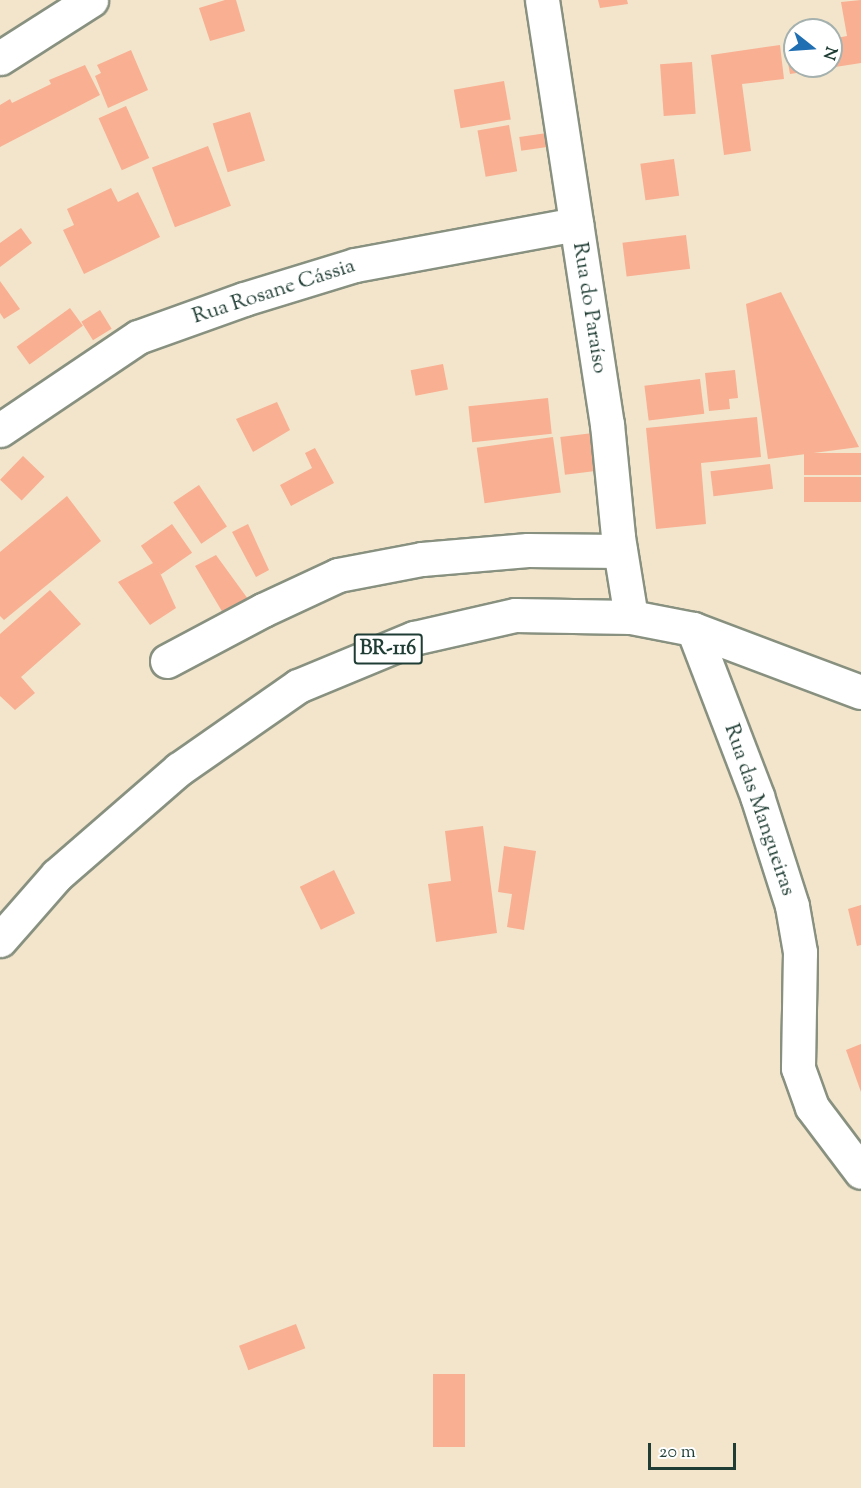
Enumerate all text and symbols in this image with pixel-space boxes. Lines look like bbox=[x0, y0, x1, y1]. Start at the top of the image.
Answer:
north arrow bbox=[783, 18, 843, 78]
text: N bbox=[816, 43, 842, 62]
street label: Rua do Paraíso bbox=[566, 241, 612, 375]
street label: Rua Rosane Cássia bbox=[189, 254, 359, 330]
road number: BR-116 bbox=[354, 632, 422, 666]
street label: Rua das Mangueiras bbox=[718, 721, 800, 899]
scale bar bbox=[651, 1431, 740, 1469]
text: 20 m bbox=[659, 1440, 696, 1466]

